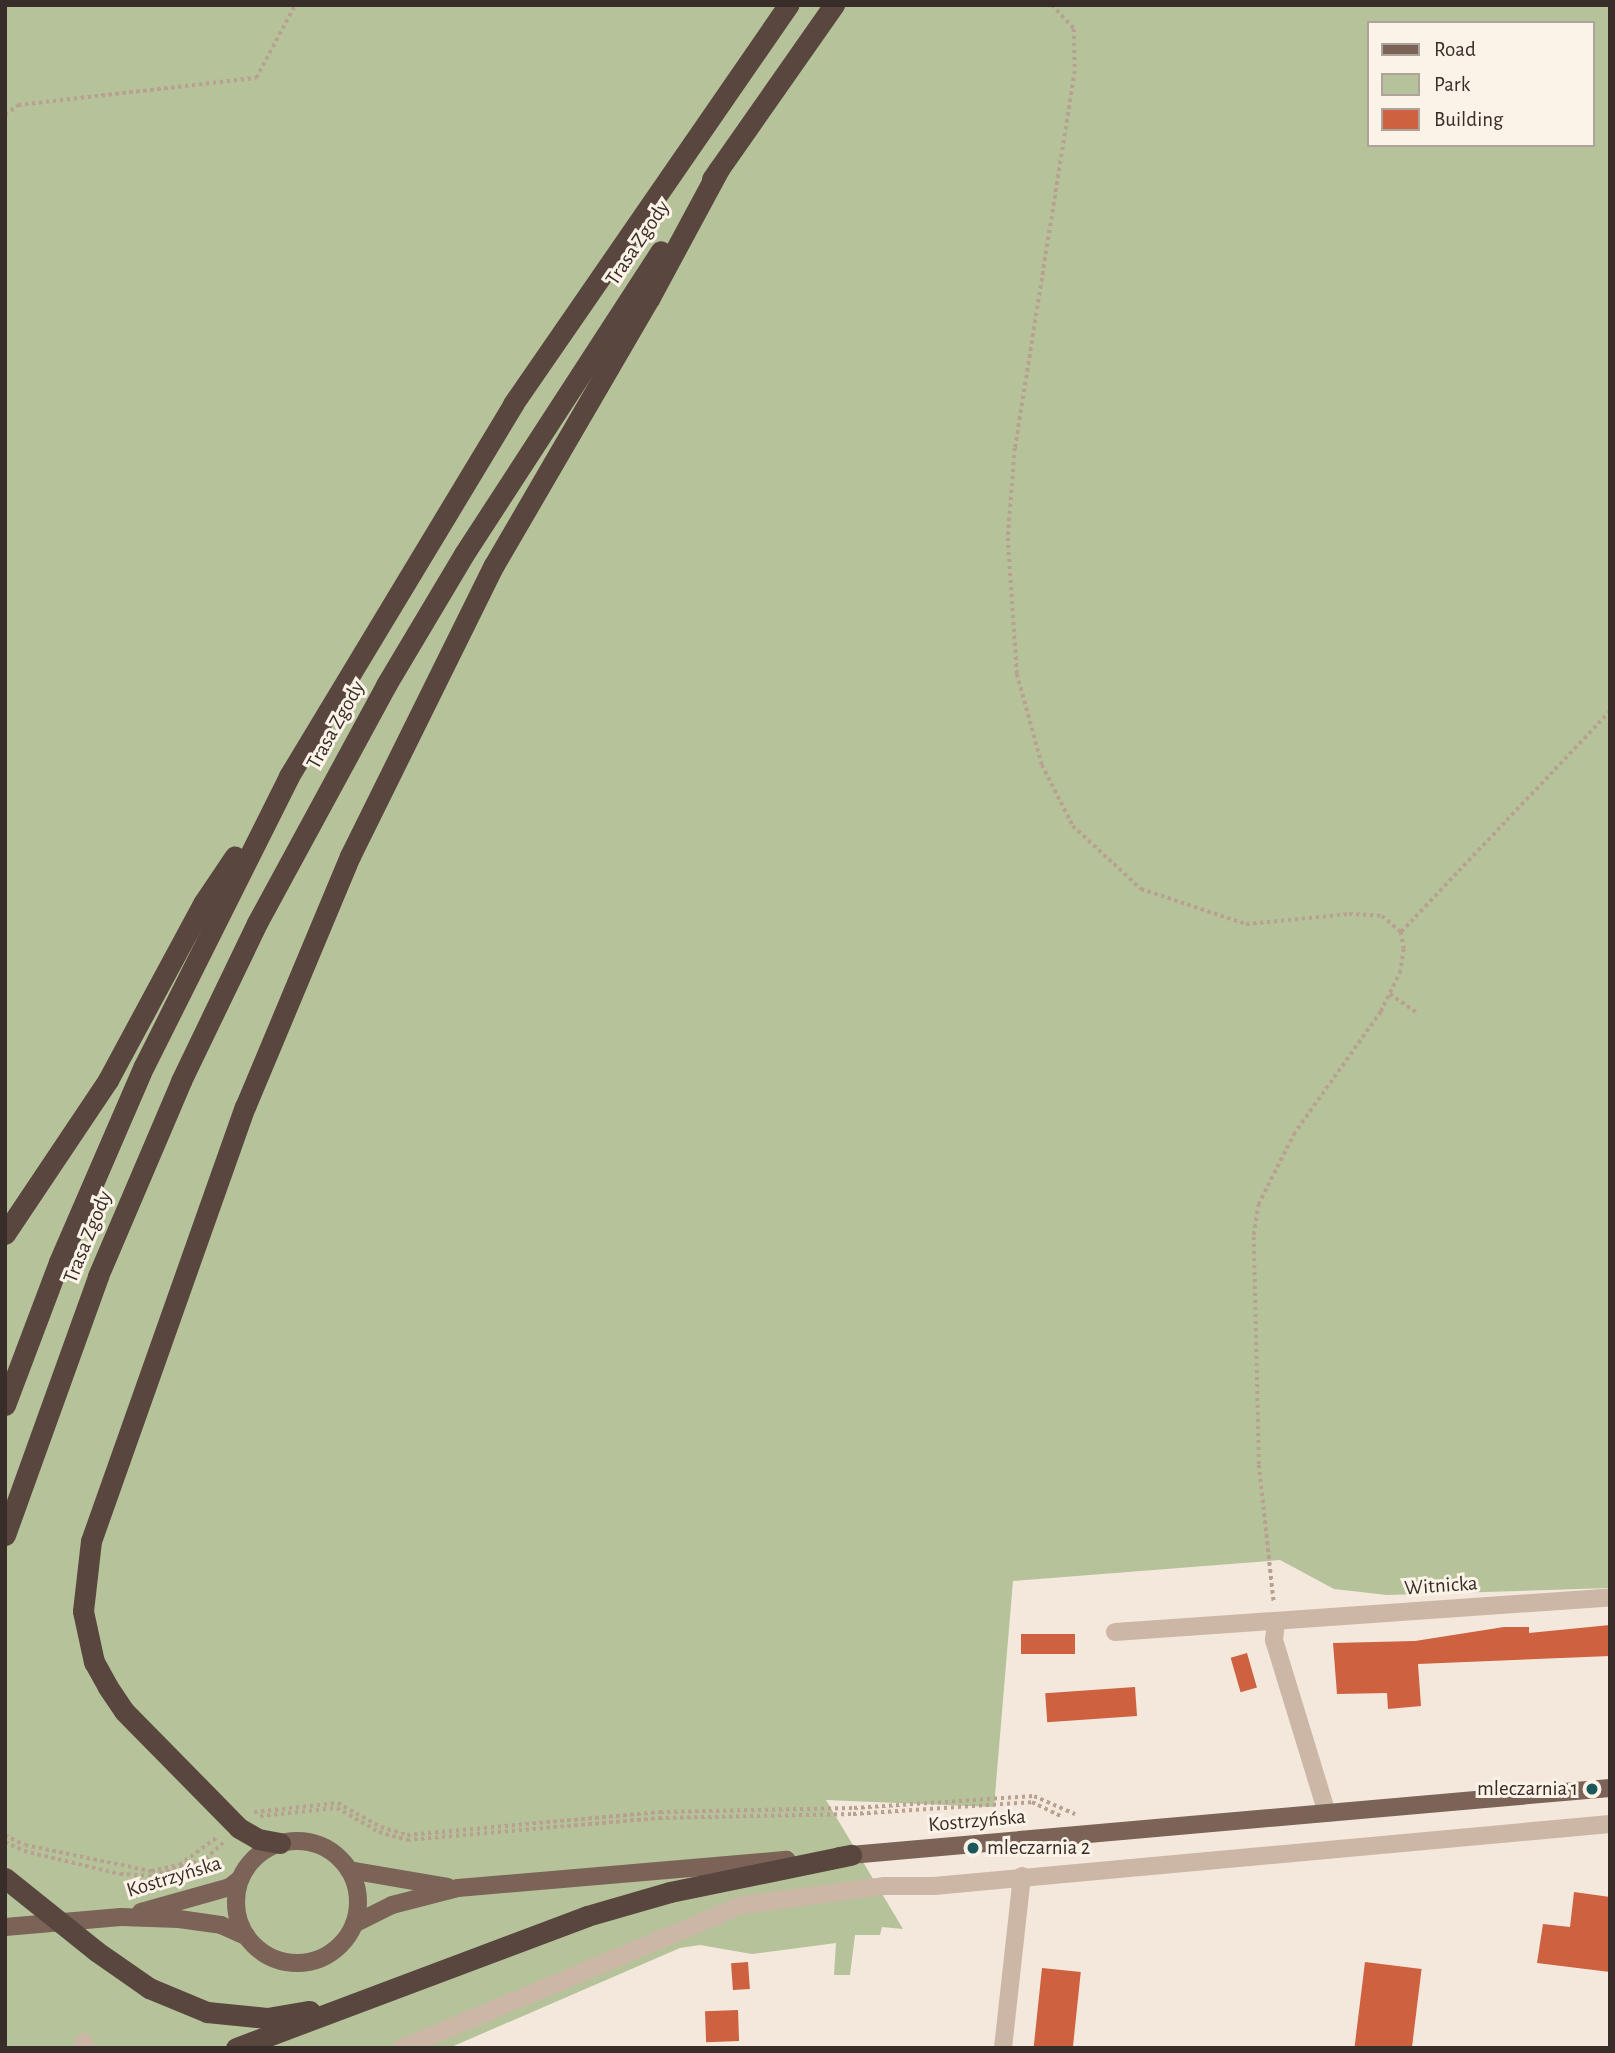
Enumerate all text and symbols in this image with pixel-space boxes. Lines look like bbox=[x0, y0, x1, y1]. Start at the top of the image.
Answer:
legend bbox=[1366, 21, 1594, 147]
text: Road bbox=[1434, 39, 1476, 60]
text: Park bbox=[1434, 74, 1470, 95]
text: Building bbox=[1434, 109, 1503, 130]
street label: Trasa Zgody bbox=[600, 196, 676, 290]
street label: Trasa Zgody bbox=[301, 676, 371, 774]
street label: Trasa Zgody bbox=[58, 1187, 118, 1287]
street label: Witnicka bbox=[1404, 1571, 1478, 1601]
place label: mleczarnia 1 bbox=[1477, 1776, 1578, 1802]
marker: mleczarnia 1 bbox=[1584, 1781, 1600, 1797]
street label: Kostrzyńska bbox=[927, 1804, 1027, 1838]
place label: mleczarnia 2 bbox=[987, 1835, 1090, 1861]
marker: mleczarnia 2 bbox=[965, 1840, 981, 1856]
street label: Kostrzyńska bbox=[124, 1851, 224, 1903]

